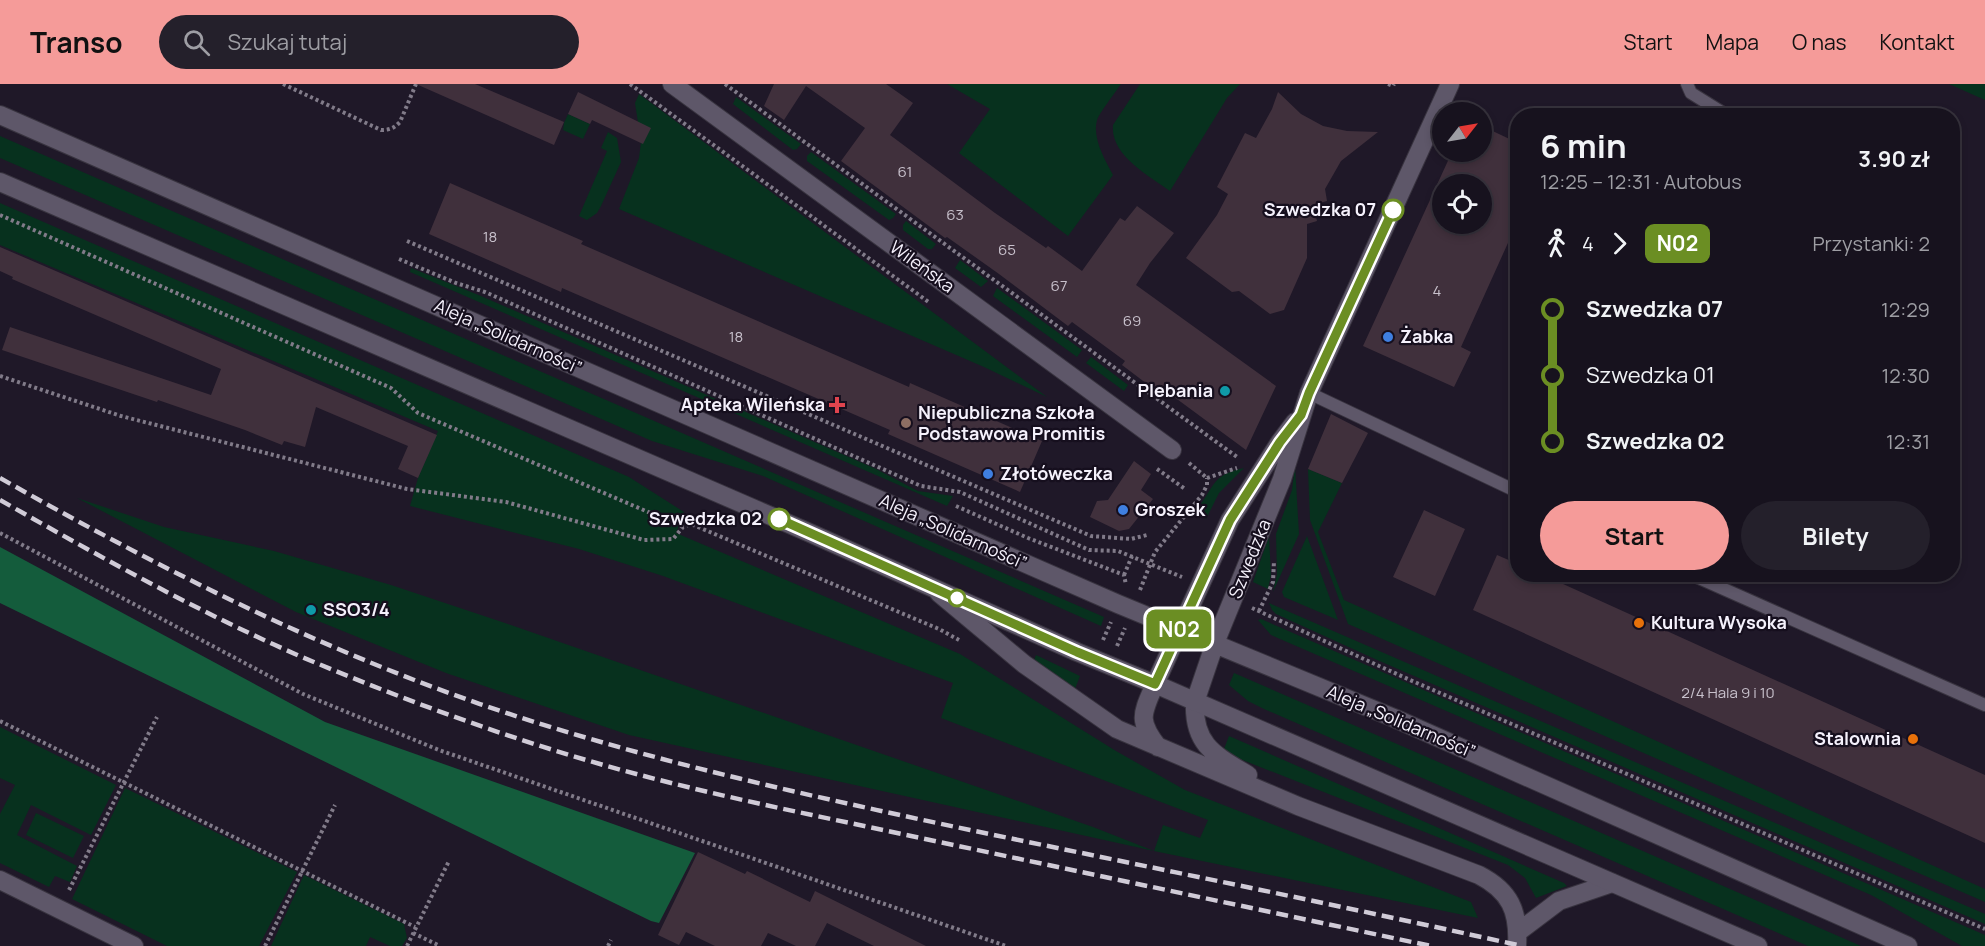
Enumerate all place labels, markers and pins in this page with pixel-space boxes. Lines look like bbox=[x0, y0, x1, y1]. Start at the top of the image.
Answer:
place label: Szwedzka 07 bbox=[1264, 197, 1376, 221]
marker: Szwedzka 07 bbox=[1382, 199, 1404, 221]
place label: Żabka bbox=[1400, 324, 1453, 348]
marker: Żabka bbox=[1381, 330, 1395, 344]
place label: Plebania bbox=[1137, 378, 1213, 402]
marker: Plebania bbox=[1218, 384, 1232, 398]
place label: Apteka Wileńska bbox=[681, 392, 825, 416]
marker: Apteka Wileńska bbox=[830, 398, 844, 412]
place label: Niepubliczna Szkoła Podstawowa Promitis bbox=[918, 400, 1106, 445]
marker: Niepubliczna Szkoła Podstawowa Promitis bbox=[899, 416, 913, 430]
place label: Złotóweczka bbox=[1000, 461, 1113, 485]
marker: Złotóweczka bbox=[981, 467, 995, 481]
place label: Groszek bbox=[1135, 497, 1207, 521]
marker: Groszek bbox=[1116, 503, 1130, 517]
place label: Szwedzka 02 bbox=[649, 506, 762, 530]
marker: Szwedzka 02 bbox=[768, 508, 790, 530]
unlabelled marker bbox=[948, 589, 966, 607]
place label: SSO3/4 bbox=[323, 597, 390, 621]
marker: SSO3/4 bbox=[304, 603, 318, 617]
place label: Kultura Wysoka bbox=[1651, 610, 1787, 634]
marker: Kultura Wysoka bbox=[1632, 616, 1646, 630]
place label: Stalownia bbox=[1814, 726, 1901, 750]
marker: Stalownia bbox=[1906, 732, 1920, 746]

